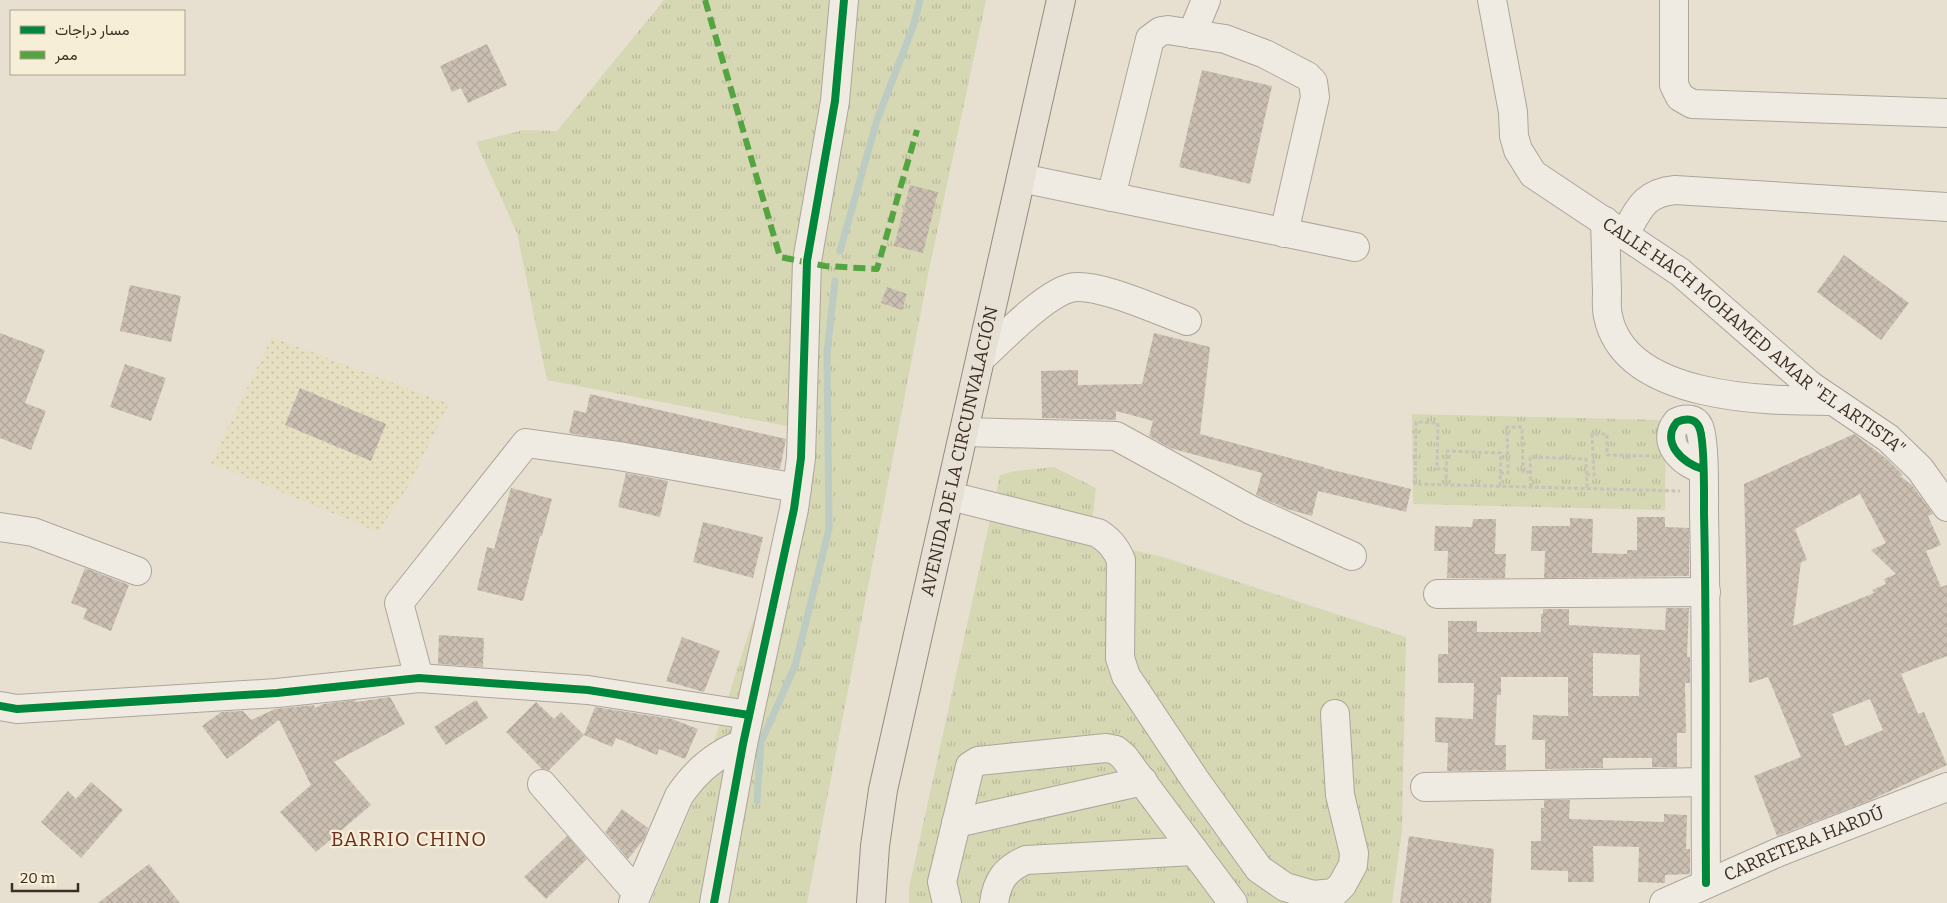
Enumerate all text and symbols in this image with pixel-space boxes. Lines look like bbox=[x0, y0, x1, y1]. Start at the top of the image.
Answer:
legend bbox=[10, 10, 185, 75]
text: مسار دراجات bbox=[55, 21, 130, 39]
text: ممر bbox=[54, 46, 77, 64]
street label: CALLE HACH MOHAMED AMAR "EL ARTISTA" bbox=[1598, 212, 1910, 459]
street label: AVENIDA DE LA CIRCUNVALACIÓN bbox=[916, 304, 1003, 598]
street label: CARRETERA HARDÚ bbox=[1720, 801, 1887, 886]
district label: BARRIO CHINO bbox=[331, 827, 487, 851]
scale bar bbox=[12, 860, 79, 892]
text: 20 m bbox=[20, 869, 56, 887]

